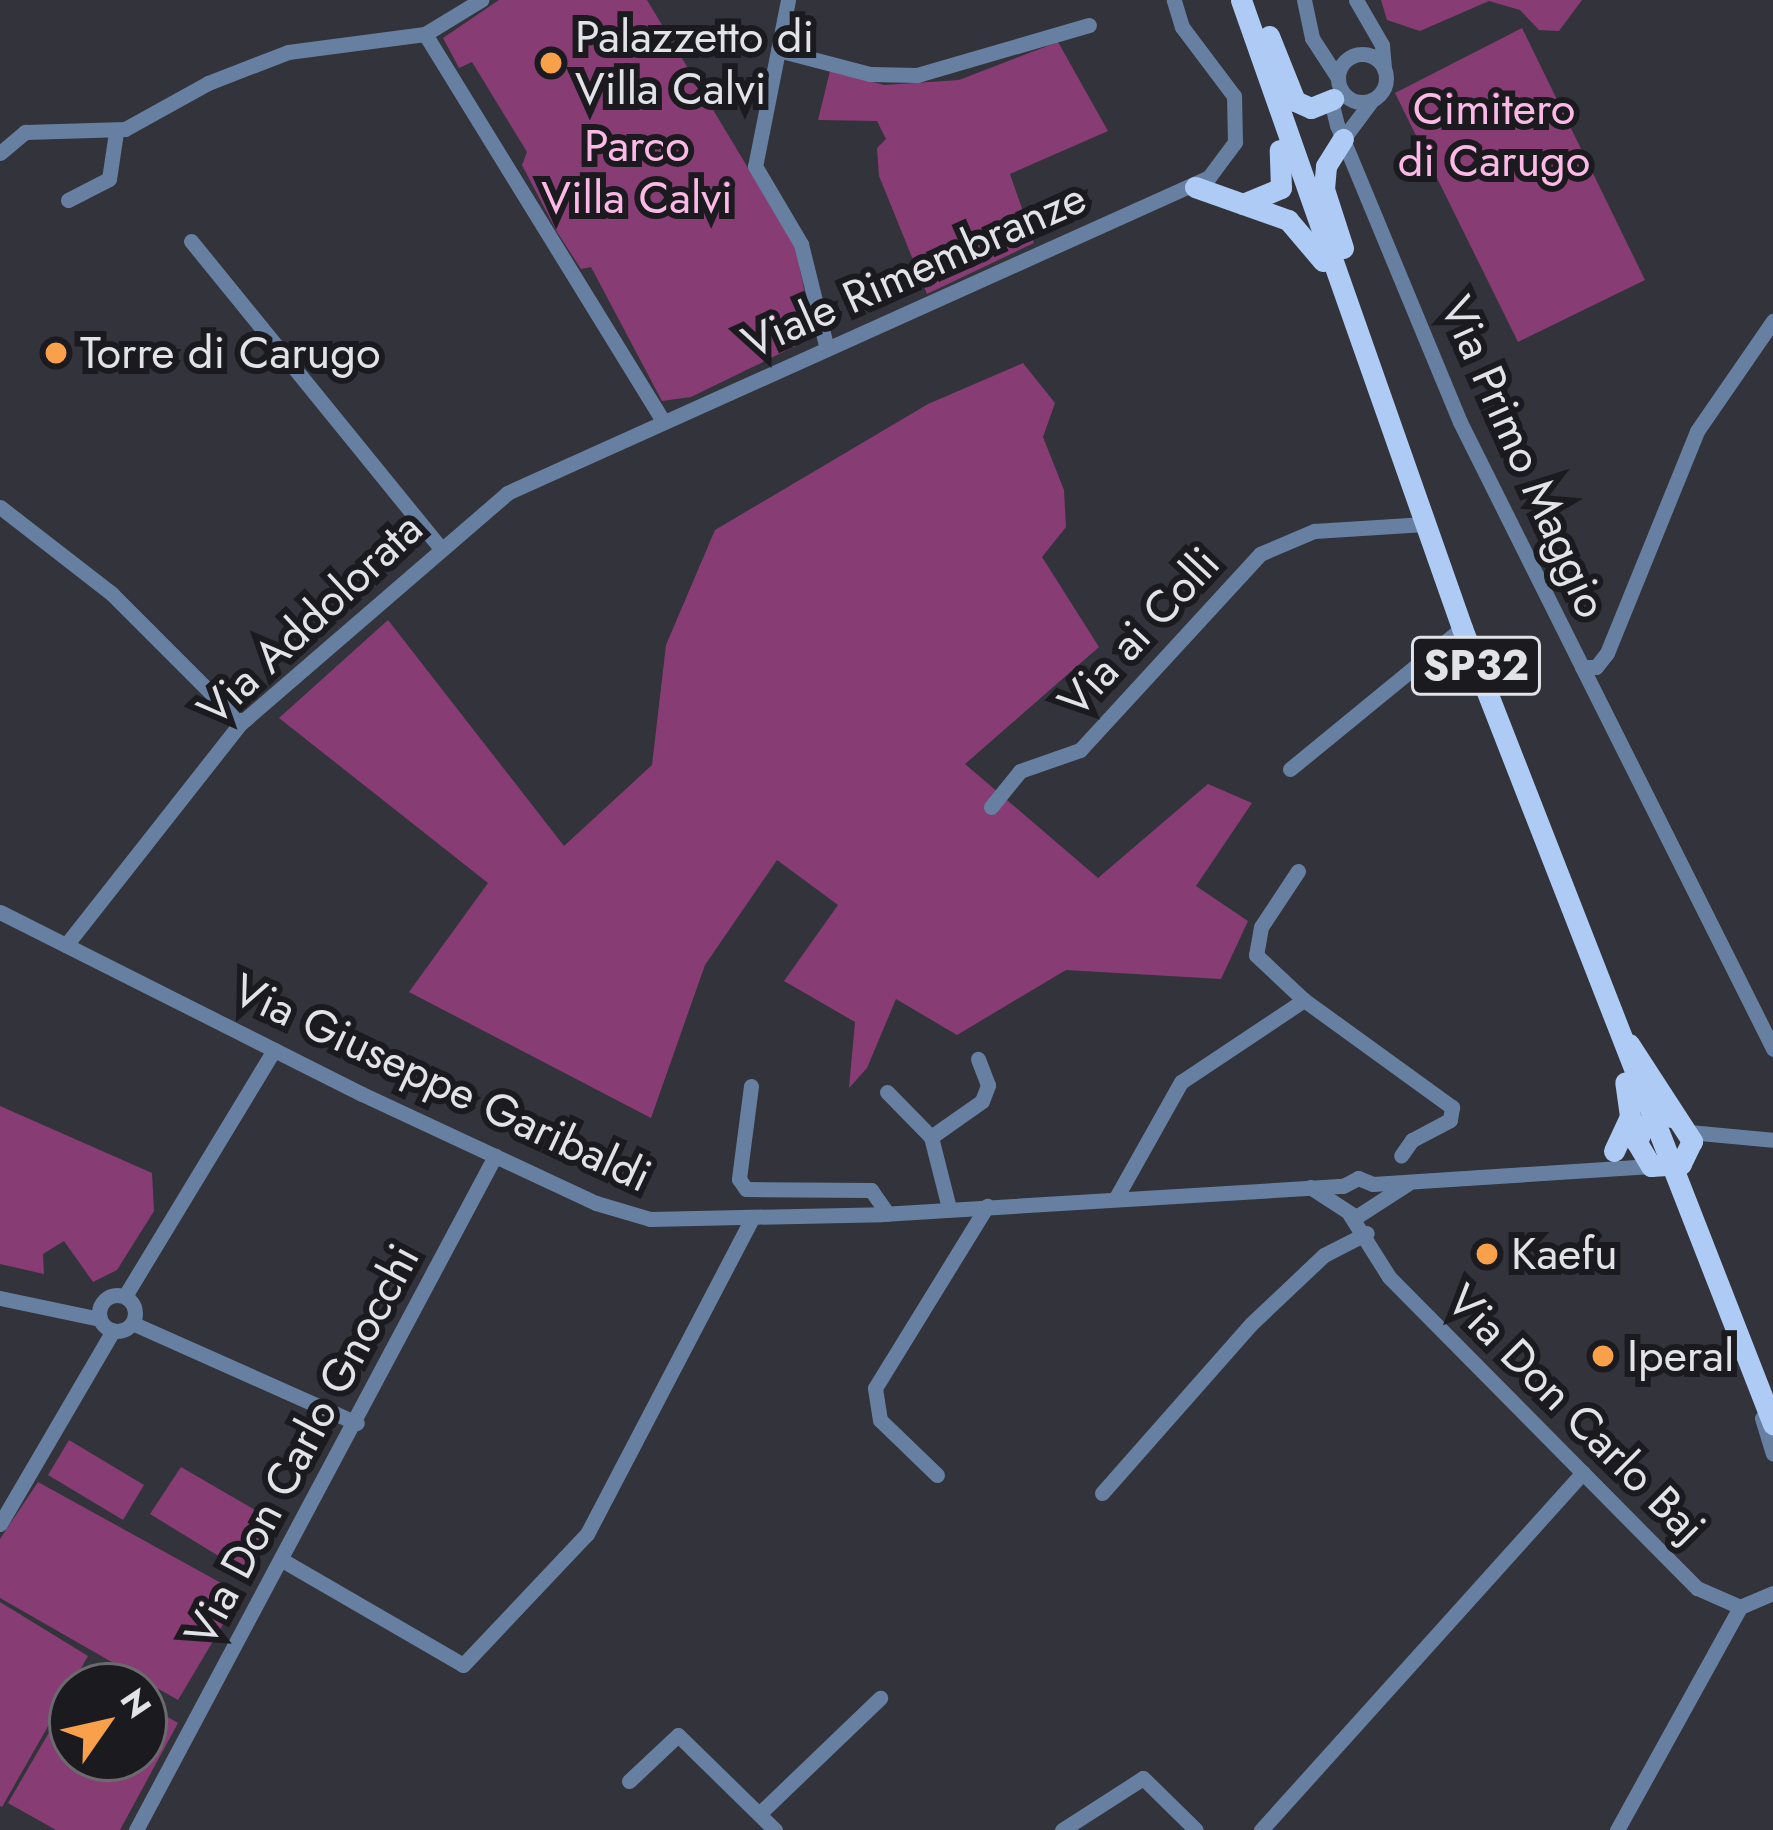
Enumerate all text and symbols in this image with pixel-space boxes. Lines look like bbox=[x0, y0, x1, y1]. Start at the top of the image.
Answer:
place label: Palazzetto di Villa Calvi bbox=[575, 10, 814, 116]
marker: Palazzetto di Villa Calvi bbox=[538, 50, 564, 76]
park label: Cimitero di Carugo bbox=[1398, 82, 1590, 188]
park label: Parco Villa Calvi bbox=[541, 119, 733, 225]
street label: Viale Rimembranze bbox=[734, 170, 1094, 370]
street label: Via Primo Maggio bbox=[1429, 288, 1619, 626]
place label: Torre di Carugo bbox=[80, 326, 380, 380]
marker: Torre di Carugo bbox=[43, 340, 69, 366]
street label: Via Addolorata bbox=[187, 502, 433, 736]
street label: Via ai Colli bbox=[1047, 536, 1231, 728]
road number: SP32 bbox=[1410, 630, 1542, 702]
street label: Via Giuseppe Garibaldi bbox=[225, 962, 659, 1204]
place label: Kaefu bbox=[1511, 1227, 1618, 1281]
street label: Via Don Carlo Gnocchi bbox=[173, 1235, 431, 1655]
marker: Kaefu bbox=[1474, 1241, 1500, 1267]
street label: Via Don Carlo Baj bbox=[1436, 1274, 1716, 1554]
place label: Iperal bbox=[1627, 1329, 1734, 1383]
marker: Iperal bbox=[1590, 1343, 1616, 1369]
north arrow bbox=[48, 1662, 168, 1782]
text: N bbox=[109, 1679, 163, 1727]

